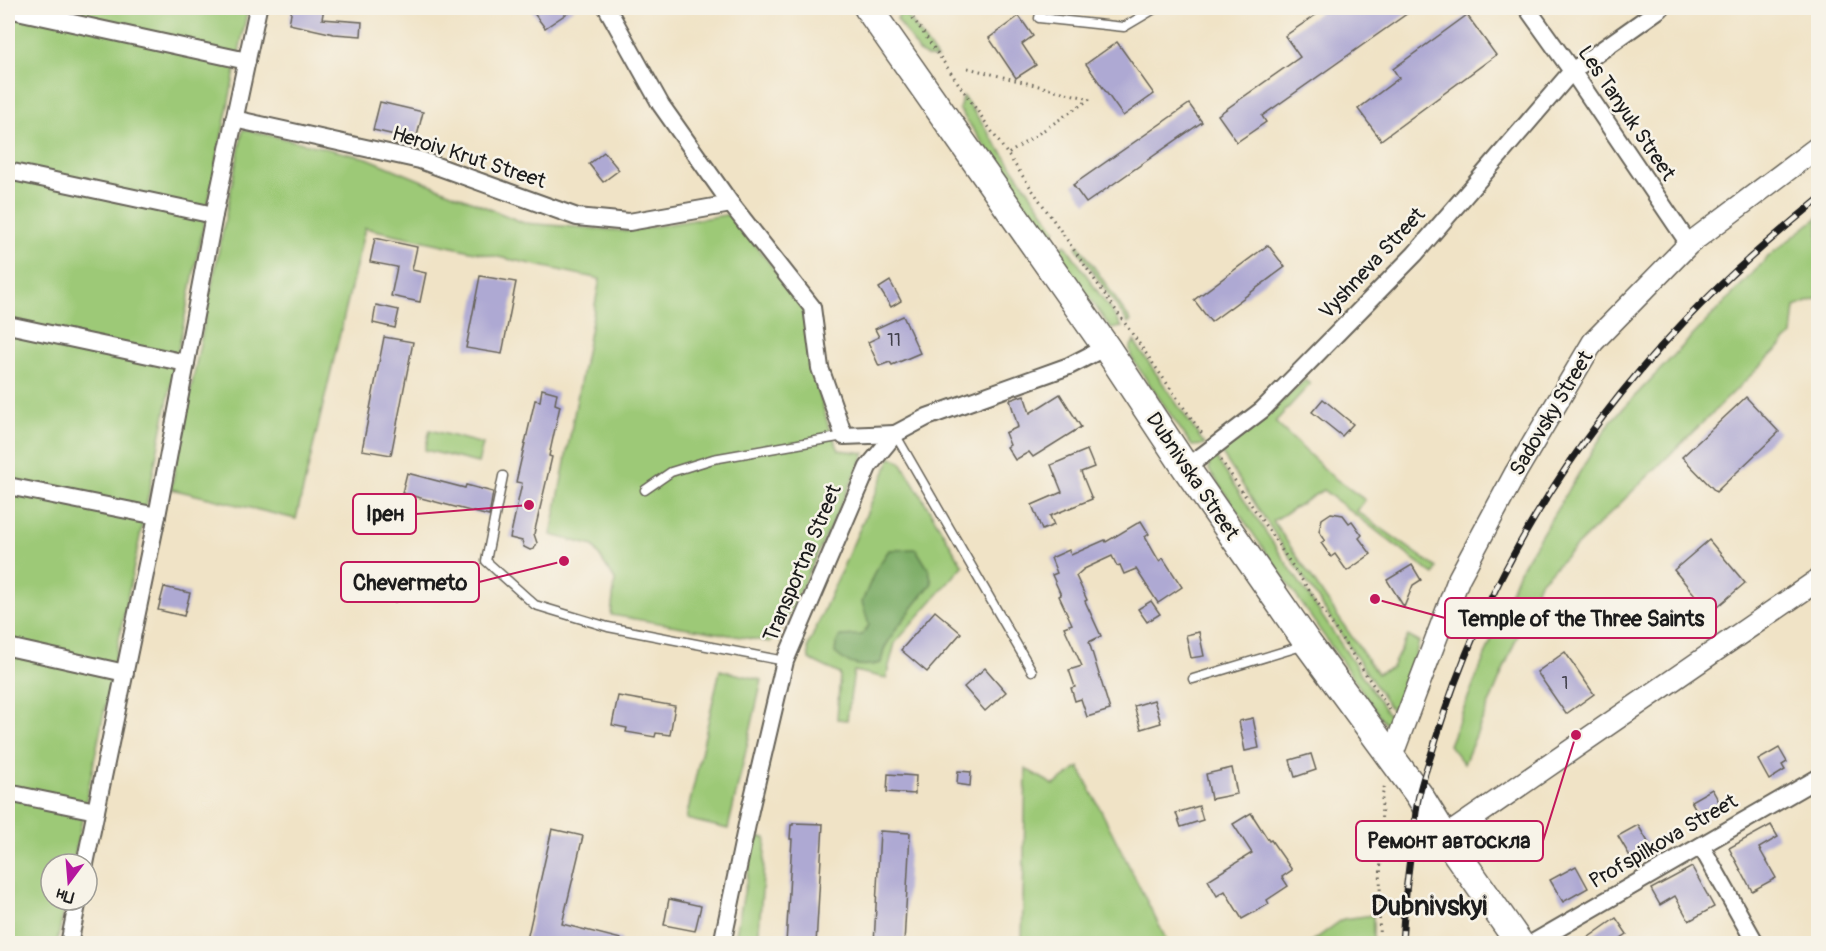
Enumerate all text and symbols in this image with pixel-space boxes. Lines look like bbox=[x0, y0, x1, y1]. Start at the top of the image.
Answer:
street label: Les Tanyuk Street bbox=[1572, 41, 1682, 186]
street label: Heroiv Krut Street bbox=[388, 120, 550, 195]
street label: Vyshneva Street bbox=[1313, 201, 1432, 325]
house number: 11 bbox=[887, 329, 901, 352]
street label: Sadovsky Street bbox=[1503, 345, 1600, 481]
street label: Dubnivska Street bbox=[1140, 407, 1246, 546]
street label: Transportna Street bbox=[757, 480, 848, 646]
callout: Ірен bbox=[353, 494, 416, 534]
text: Ірен bbox=[366, 500, 404, 528]
callout: Chevermeto bbox=[341, 562, 479, 602]
text: Chevermeto bbox=[353, 569, 467, 597]
callout: Temple of the Three Saints bbox=[1445, 598, 1716, 638]
text: Temple of the Three Saints bbox=[1457, 605, 1705, 633]
house number: 1 bbox=[1561, 672, 1569, 695]
street label: Profspilkova Street bbox=[1584, 788, 1743, 895]
callout: Ремонт автоскла bbox=[1356, 821, 1543, 861]
text: Ремонт автоскла bbox=[1367, 827, 1531, 855]
north arrow bbox=[39, 852, 99, 912]
text: Пн bbox=[54, 883, 76, 907]
district label: Dubnivskyi bbox=[1371, 890, 1487, 923]

